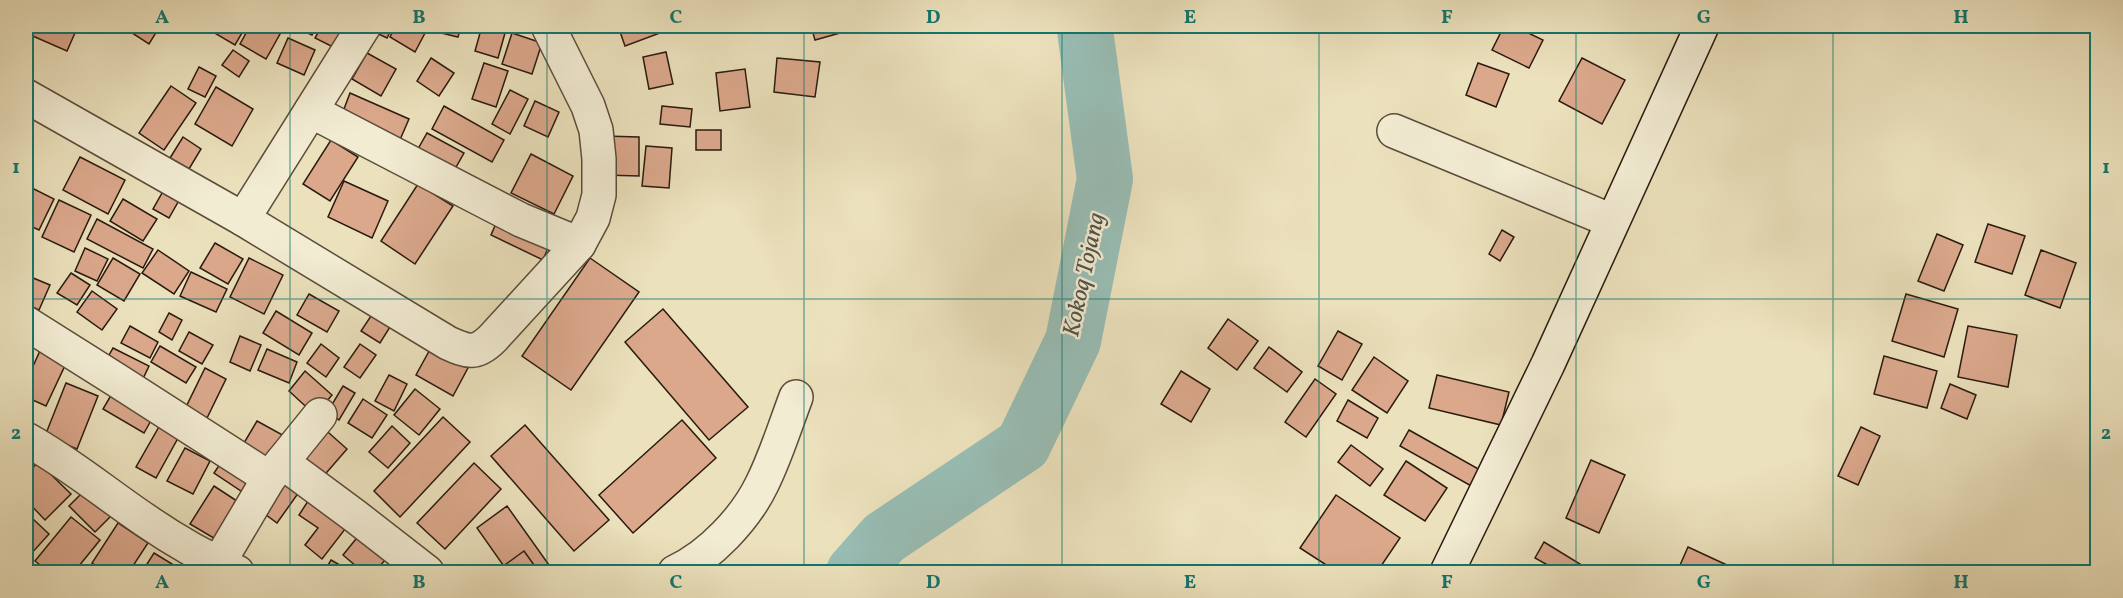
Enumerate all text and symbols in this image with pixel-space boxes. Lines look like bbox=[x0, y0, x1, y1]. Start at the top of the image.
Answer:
text: A bbox=[155, 4, 169, 32]
text: B bbox=[412, 4, 426, 32]
text: C bbox=[670, 4, 683, 32]
text: D bbox=[926, 4, 940, 32]
text: E bbox=[1184, 4, 1196, 32]
text: F bbox=[1441, 4, 1453, 32]
text: G bbox=[1697, 4, 1711, 32]
text: H bbox=[1953, 4, 1969, 32]
text: 1 bbox=[12, 154, 20, 182]
text: 1 bbox=[2102, 154, 2110, 182]
water label: Kokoq Tojang bbox=[1055, 210, 1115, 340]
text: 2 bbox=[11, 420, 21, 448]
text: 2 bbox=[2101, 420, 2111, 448]
text: A bbox=[155, 569, 169, 597]
text: B bbox=[412, 569, 426, 597]
text: C bbox=[670, 569, 683, 597]
text: D bbox=[926, 569, 940, 597]
text: E bbox=[1184, 569, 1196, 597]
text: F bbox=[1441, 569, 1453, 597]
text: G bbox=[1697, 569, 1711, 597]
text: H bbox=[1953, 569, 1969, 597]

